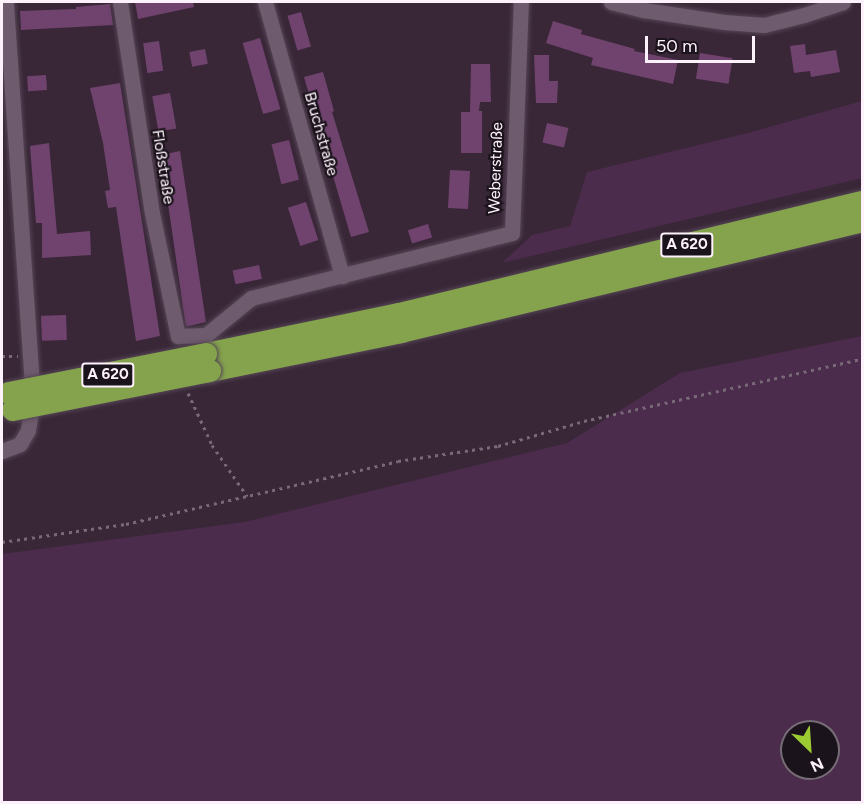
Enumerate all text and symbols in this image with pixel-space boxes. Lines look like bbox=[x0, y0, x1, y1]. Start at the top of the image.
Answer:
scale bar bbox=[648, 24, 758, 62]
text: 50 m bbox=[656, 35, 698, 57]
street label: Bruchstraße bbox=[300, 90, 342, 178]
street label: Weberstraße bbox=[485, 122, 507, 214]
street label: Floßstraße bbox=[148, 128, 178, 206]
road number: A 620 bbox=[660, 233, 714, 257]
road number: A 620 bbox=[81, 363, 135, 387]
north arrow bbox=[780, 720, 840, 780]
text: N bbox=[807, 754, 827, 776]

